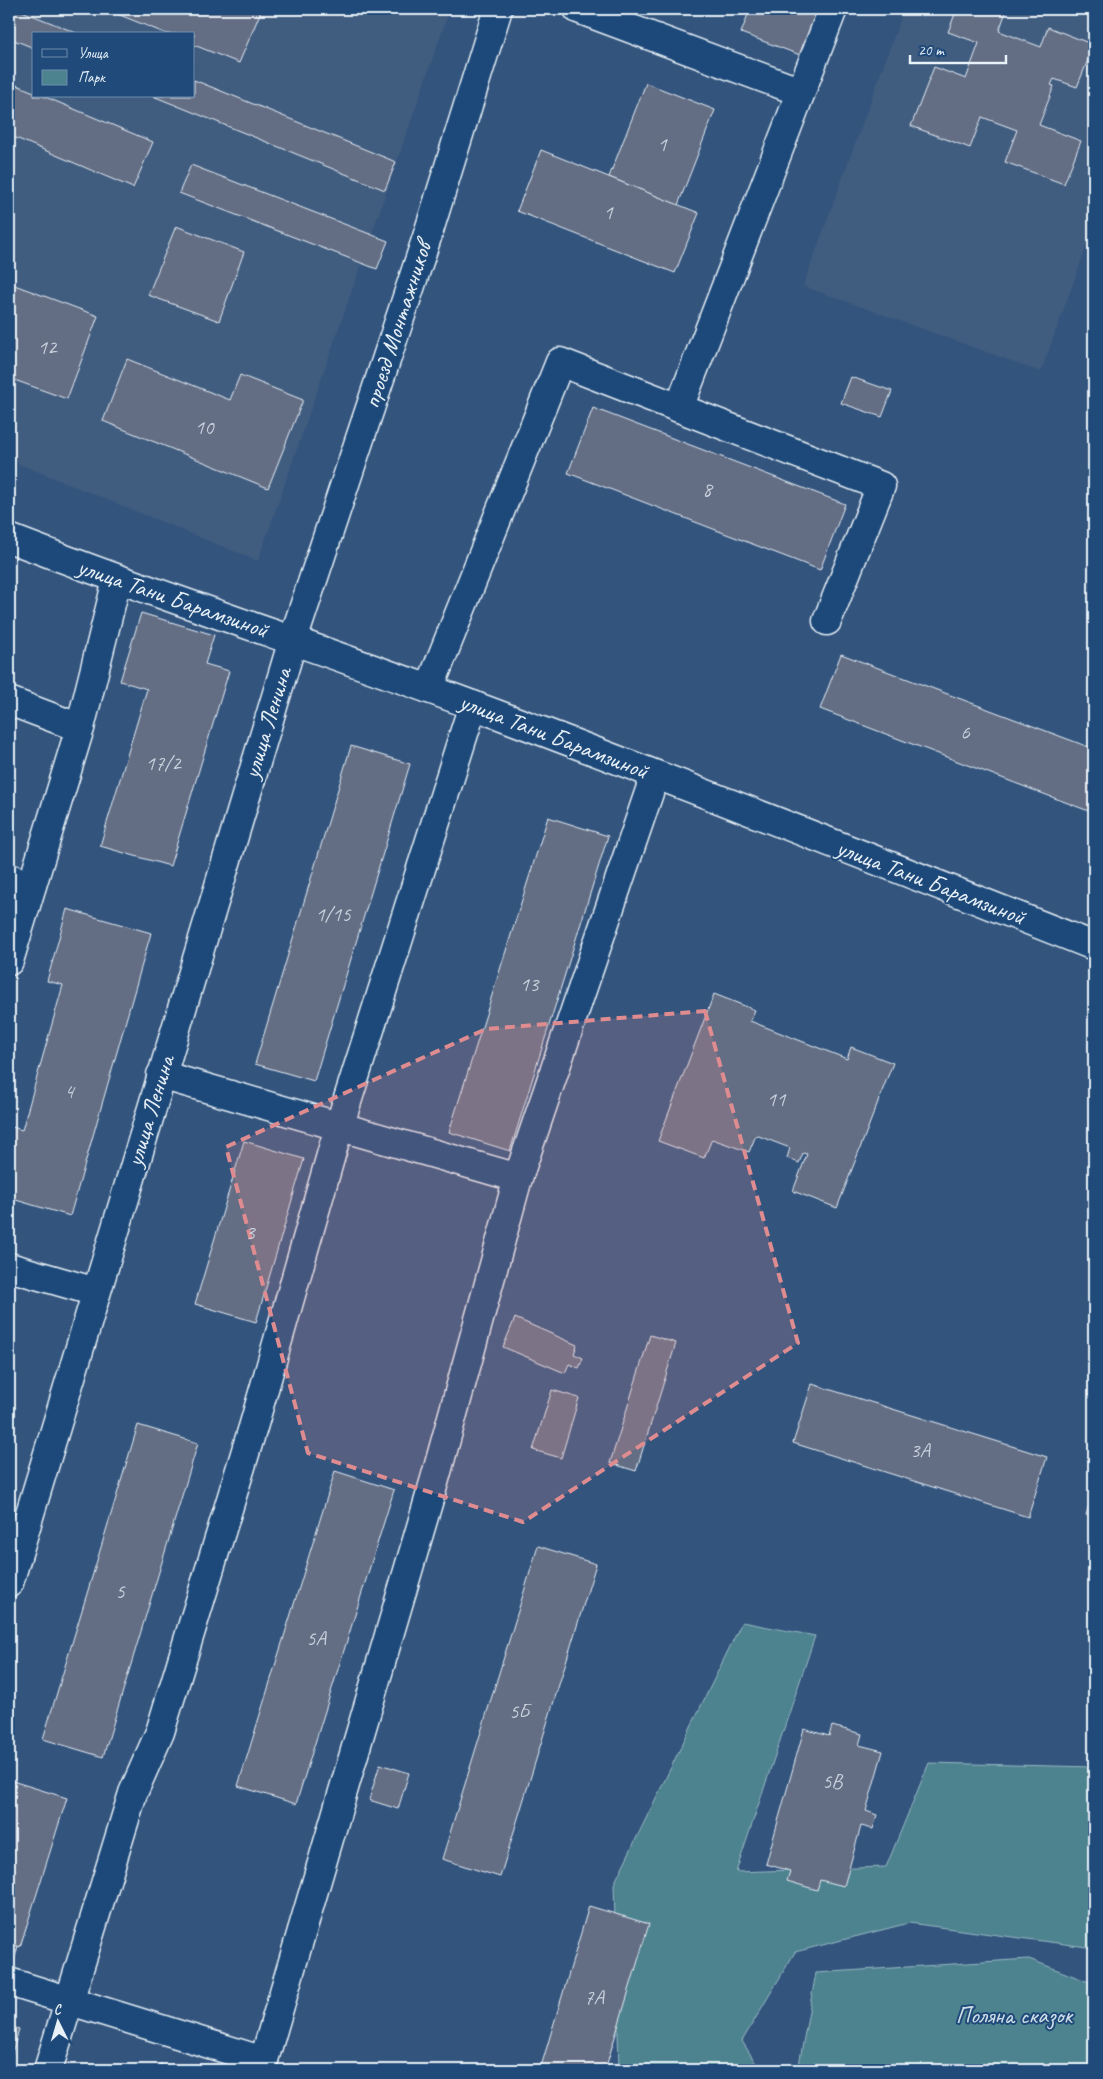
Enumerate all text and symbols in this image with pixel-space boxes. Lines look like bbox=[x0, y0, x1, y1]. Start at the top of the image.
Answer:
legend bbox=[32, 32, 195, 98]
scale bar bbox=[910, 32, 1007, 64]
text: 20 m bbox=[918, 41, 945, 60]
text: Улица bbox=[78, 44, 109, 63]
text: Парк bbox=[78, 68, 106, 87]
house number: 1 bbox=[657, 131, 668, 157]
house number: 1 bbox=[603, 199, 614, 225]
street label: проезд Монтажников bbox=[356, 233, 440, 412]
house number: 12 bbox=[38, 334, 58, 360]
house number: 10 bbox=[195, 414, 215, 440]
house number: 8 bbox=[702, 476, 714, 502]
street label: улица Тани Барамзиной bbox=[72, 551, 274, 645]
street label: улица Ленина bbox=[235, 662, 299, 784]
street label: улица Тани Барамзиной bbox=[454, 686, 654, 786]
house number: 6 bbox=[960, 719, 970, 745]
house number: 17/2 bbox=[145, 750, 182, 776]
street label: улица Тани Барамзиной bbox=[831, 832, 1031, 932]
house number: 1/15 bbox=[315, 901, 352, 927]
house number: 13 bbox=[520, 971, 540, 997]
street label: улица Ленина bbox=[118, 1050, 182, 1172]
house number: 4 bbox=[64, 1078, 76, 1104]
house number: 11 bbox=[767, 1086, 787, 1112]
house number: 3 bbox=[245, 1219, 256, 1245]
house number: 3А bbox=[910, 1437, 931, 1463]
house number: 5 bbox=[115, 1578, 126, 1604]
house number: 5А bbox=[306, 1625, 327, 1651]
house number: 5Б bbox=[509, 1698, 532, 1724]
house number: 5В bbox=[822, 1768, 844, 1794]
house number: 7А bbox=[584, 1984, 605, 2010]
north arrow bbox=[32, 1996, 82, 2046]
park label: Поляна сказок bbox=[956, 2000, 1075, 2030]
text: С bbox=[53, 2001, 63, 2018]

